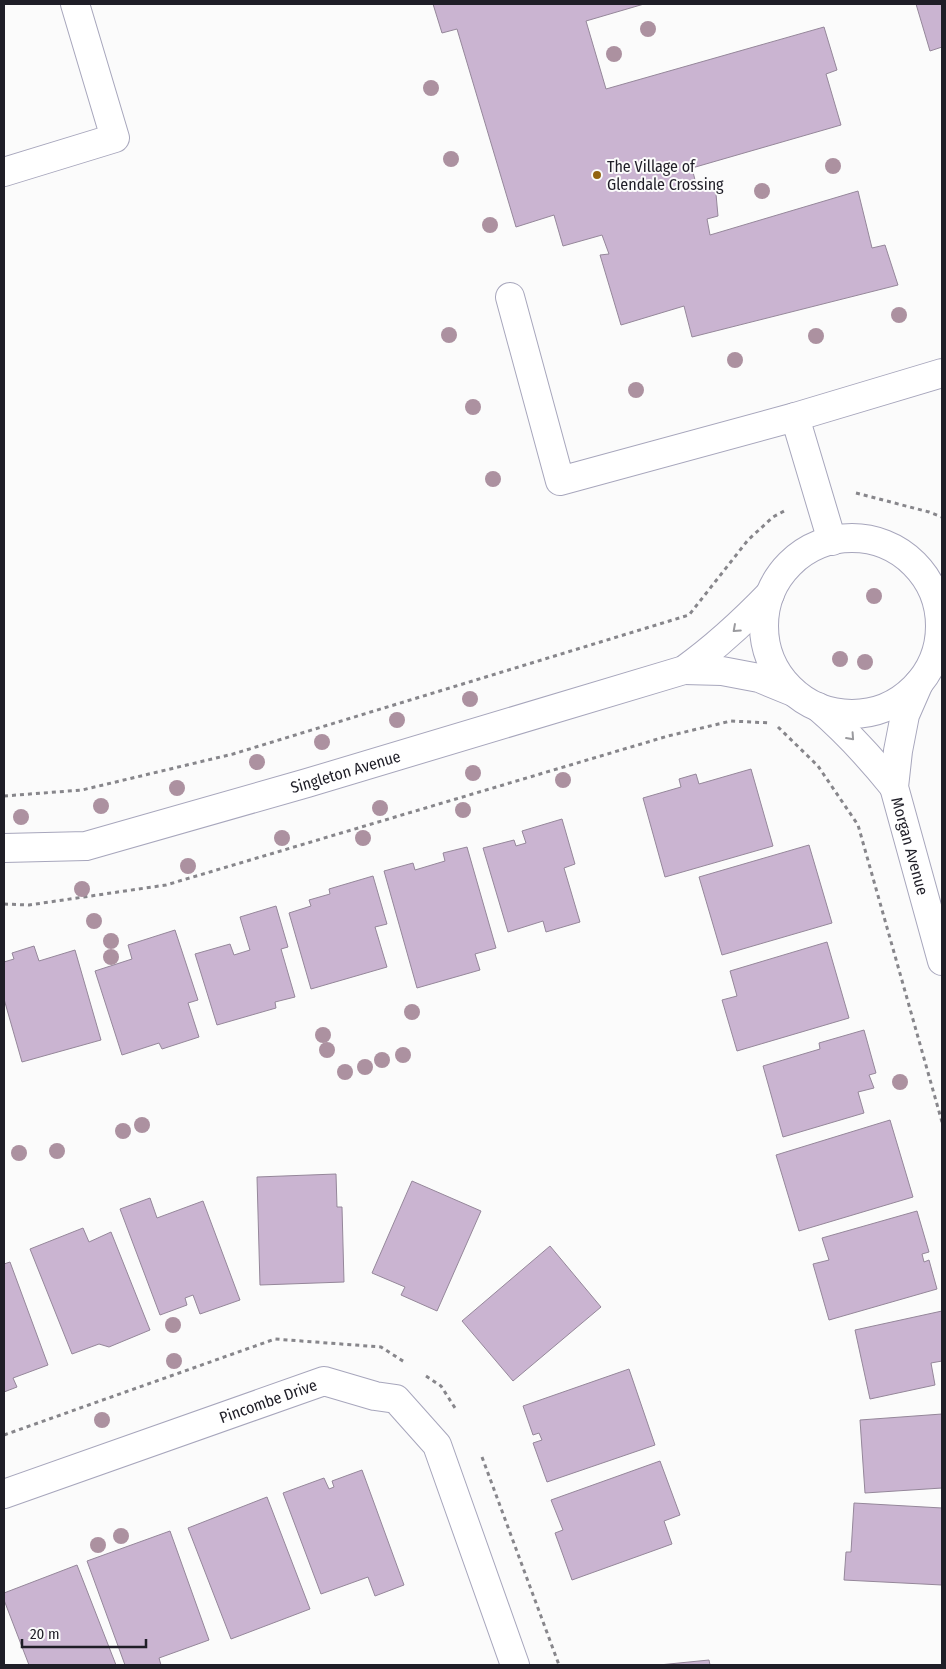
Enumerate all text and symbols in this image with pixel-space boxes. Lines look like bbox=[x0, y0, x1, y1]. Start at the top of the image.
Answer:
place label: The Village of Glendale Crossing bbox=[607, 157, 724, 194]
marker: The Village of Glendale Crossing bbox=[591, 169, 603, 181]
one-way arrow bbox=[733, 623, 742, 632]
one-way arrow bbox=[845, 732, 854, 741]
street label: Singleton Avenue bbox=[288, 746, 403, 797]
street label: Morgan Avenue bbox=[887, 795, 932, 897]
street label: Pincombe Drive bbox=[217, 1375, 320, 1427]
scale bar bbox=[22, 1616, 146, 1648]
text: 20 m bbox=[30, 1625, 60, 1643]

